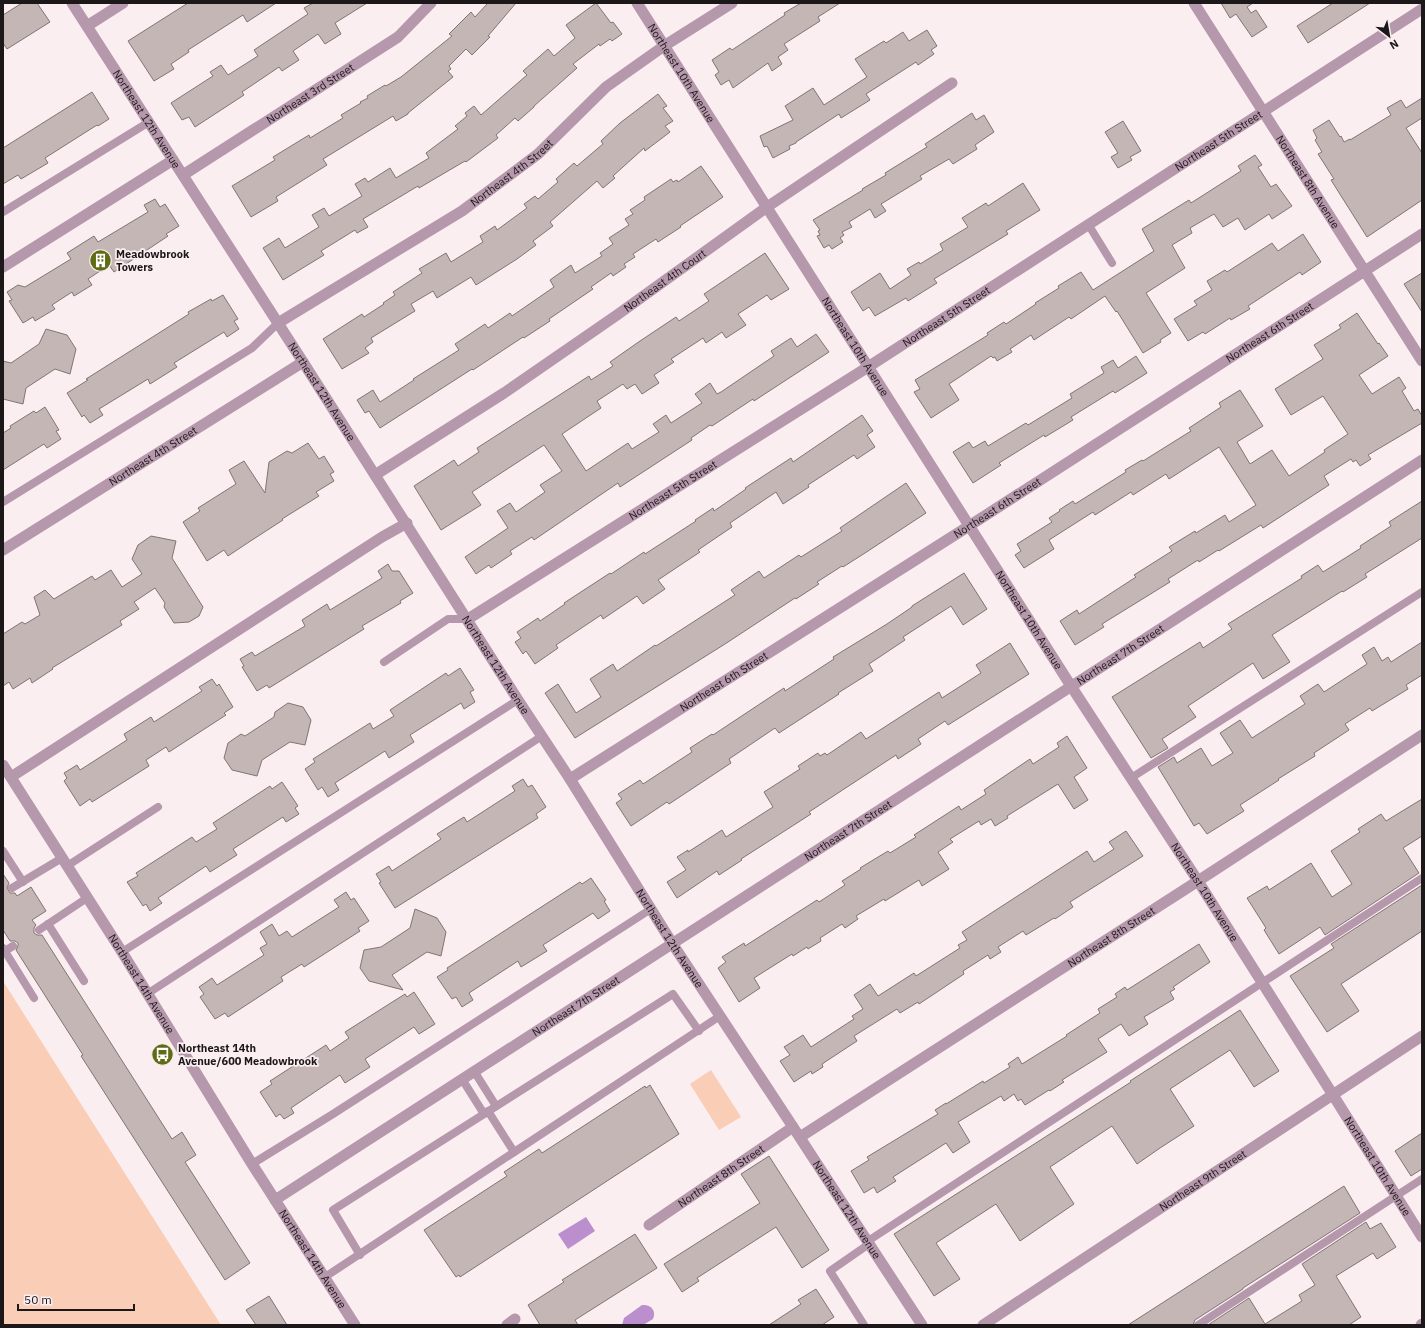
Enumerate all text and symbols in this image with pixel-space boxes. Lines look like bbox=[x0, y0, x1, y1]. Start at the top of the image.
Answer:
north arrow bbox=[1369, 16, 1409, 56]
street label: Northeast 10th Avenue bbox=[645, 21, 718, 125]
text: N bbox=[1387, 37, 1401, 53]
street label: Northeast 3rd Street bbox=[264, 60, 357, 127]
street label: Northeast 12th Avenue bbox=[110, 67, 184, 171]
street label: Northeast 5th Street bbox=[1172, 107, 1265, 174]
street label: Northeast 8th Avenue bbox=[1273, 133, 1343, 231]
street label: Northeast 4th Street bbox=[467, 136, 556, 209]
street label: Northeast 4th Court bbox=[621, 246, 709, 315]
building icon: Meadowbrook Towers bbox=[87, 247, 113, 273]
place label: Meadowbrook Towers bbox=[116, 247, 190, 274]
street label: Northeast 5th Street bbox=[900, 283, 993, 350]
street label: Northeast 10th Avenue bbox=[819, 294, 892, 399]
street label: Northeast 6th Street bbox=[1223, 299, 1316, 366]
street label: Northeast 12th Avenue bbox=[285, 340, 358, 444]
street label: Northeast 4th Street bbox=[106, 423, 200, 489]
street label: Northeast 5th Street bbox=[626, 457, 720, 523]
street label: Northeast 6th Street bbox=[951, 474, 1044, 541]
street label: Northeast 10th Avenue bbox=[992, 568, 1066, 672]
street label: Northeast 12th Avenue bbox=[459, 613, 533, 717]
street label: Northeast 7th Street bbox=[1074, 621, 1167, 688]
street label: Northeast 6th Street bbox=[677, 648, 770, 715]
street label: Northeast 7th Street bbox=[802, 797, 895, 864]
street label: Northeast 10th Avenue bbox=[1168, 840, 1241, 944]
street label: Northeast 12th Avenue bbox=[633, 886, 706, 990]
street label: Northeast 8th Street bbox=[1065, 903, 1158, 970]
street label: Northeast 14th Avenue bbox=[105, 931, 177, 1036]
street label: Northeast 7th Street bbox=[529, 972, 622, 1039]
bus stop icon: Northeast 14th Avenue/600 Meadowbrook bbox=[150, 1041, 176, 1067]
place label: Northeast 14th Avenue/600 Meadowbrook bbox=[178, 1041, 318, 1068]
street label: Northeast 10th Avenue bbox=[1341, 1114, 1414, 1218]
street label: Northeast 8th Street bbox=[675, 1142, 767, 1210]
street label: Northeast 9th Street bbox=[1156, 1147, 1249, 1214]
street label: Northeast 12th Avenue bbox=[810, 1158, 884, 1261]
street label: Northeast 14th Avenue bbox=[276, 1207, 349, 1311]
scale bar bbox=[18, 1286, 134, 1312]
text: 50 m bbox=[24, 1292, 52, 1307]

